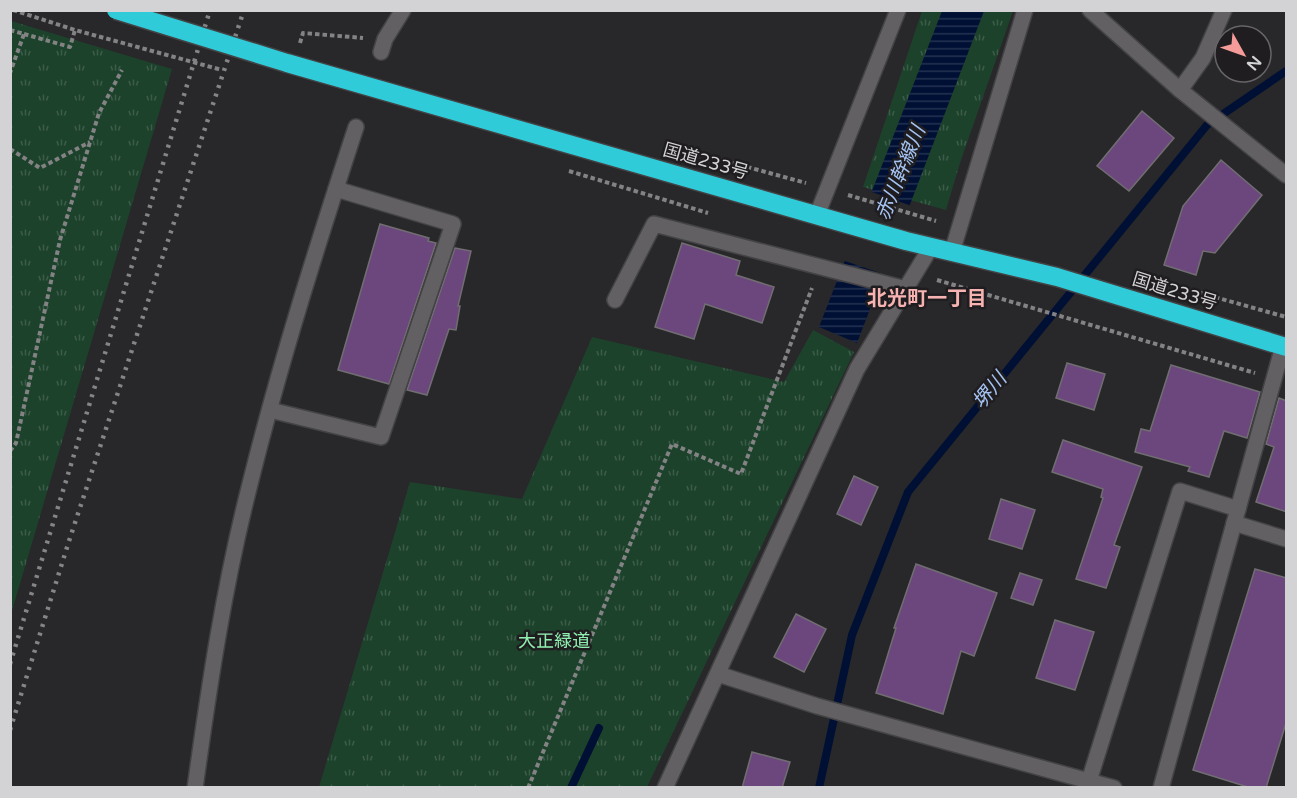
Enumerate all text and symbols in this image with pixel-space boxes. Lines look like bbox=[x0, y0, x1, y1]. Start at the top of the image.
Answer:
north arrow bbox=[1213, 24, 1273, 84]
text: N bbox=[1242, 52, 1266, 74]
water label: 赤川幹線川 bbox=[871, 120, 932, 224]
street label: 国道233号 bbox=[661, 138, 751, 184]
street label: 国道233号 bbox=[1130, 268, 1220, 314]
district label: 北光町一丁目 bbox=[867, 287, 987, 311]
water label: 堺川 bbox=[968, 366, 1013, 414]
park label: 大正緑道 bbox=[518, 630, 590, 652]

